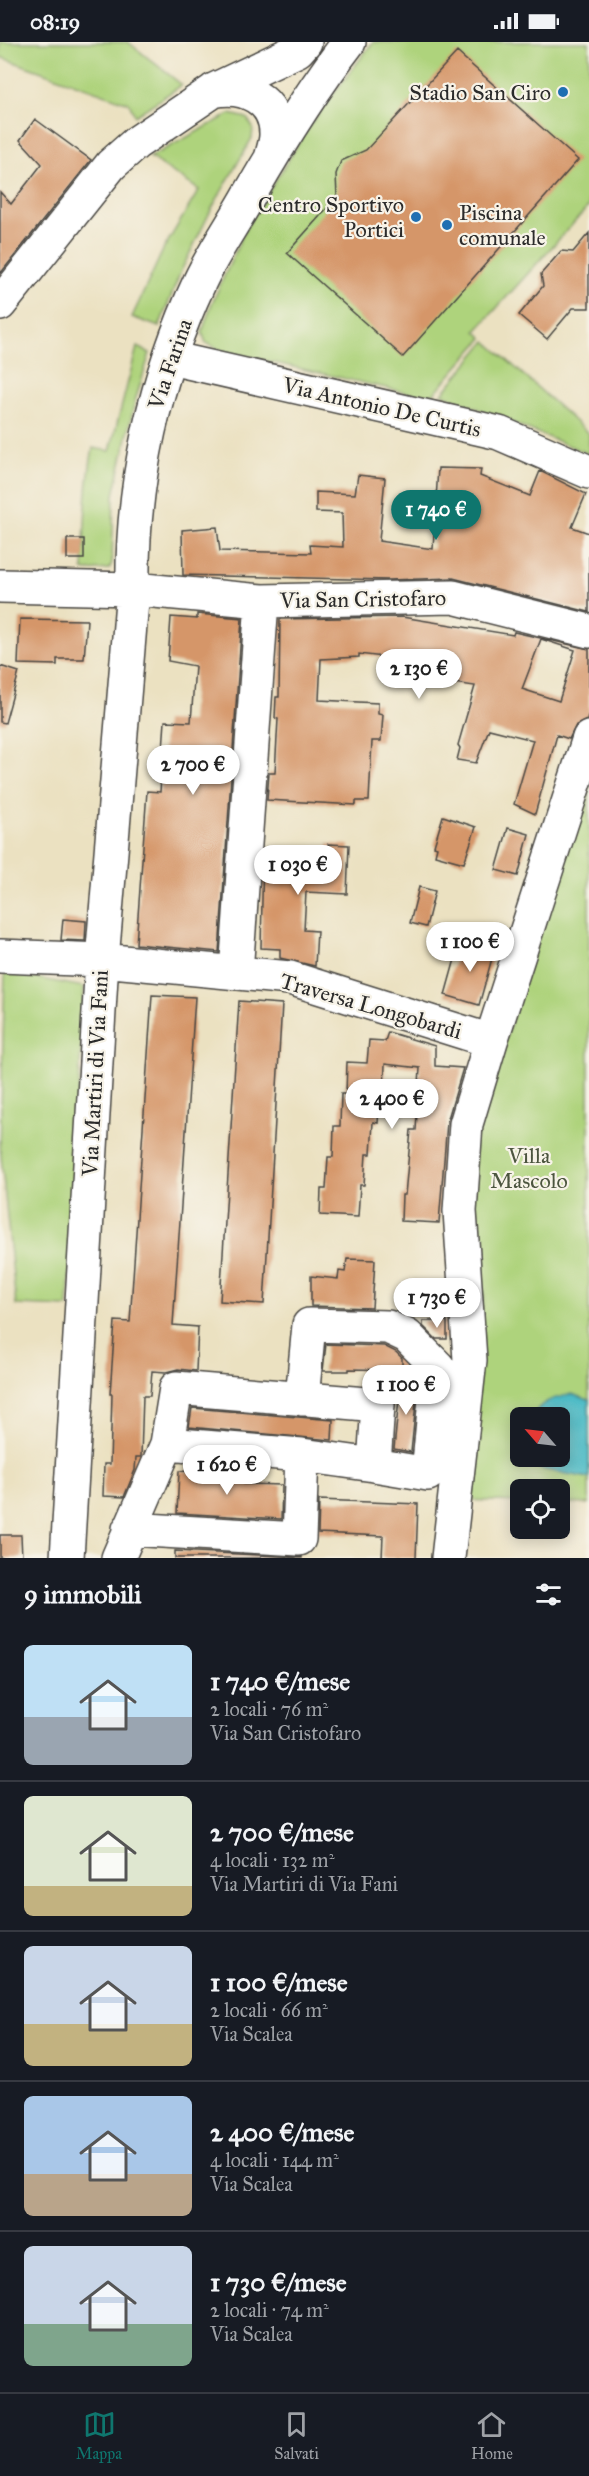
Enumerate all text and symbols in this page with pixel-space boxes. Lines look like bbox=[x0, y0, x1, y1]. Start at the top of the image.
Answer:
text: 08:19 bbox=[30, 8, 80, 35]
place label: Stadio San Ciro bbox=[409, 79, 551, 106]
marker: Stadio San Ciro bbox=[556, 85, 570, 99]
place label: Centro Sportivo Portici bbox=[258, 191, 404, 243]
place label: Piscina comunale bbox=[459, 199, 546, 251]
marker: Centro Sportivo Portici bbox=[409, 210, 423, 224]
marker: Piscina comunale bbox=[440, 218, 454, 232]
street label: Via Farina bbox=[142, 314, 198, 414]
street label: Via Antonio De Curtis bbox=[279, 371, 484, 443]
pin: 1 740 € bbox=[381, 490, 491, 541]
text: 1 740 € bbox=[405, 497, 467, 521]
street label: Via San Cristofaro bbox=[279, 584, 446, 614]
pin: 2 130 € bbox=[364, 649, 474, 700]
text: 2 130 € bbox=[390, 656, 448, 680]
pin: 2 700 € bbox=[138, 745, 248, 796]
text: 2 700 € bbox=[161, 752, 225, 776]
pin: 1 030 € bbox=[243, 845, 353, 896]
text: 1 030 € bbox=[268, 852, 328, 876]
pin: 1 100 € bbox=[415, 922, 525, 973]
text: 1 100 € bbox=[440, 929, 500, 953]
street label: Traversa Longobardi bbox=[277, 967, 465, 1045]
street label: Via Martiri di Via Fani bbox=[76, 969, 114, 1178]
pin: 2 400 € bbox=[337, 1079, 447, 1130]
text: 2 400 € bbox=[359, 1086, 425, 1110]
park label: Villa Mascolo bbox=[490, 1142, 568, 1194]
pin: 1 730 € bbox=[382, 1278, 492, 1329]
text: 1 730 € bbox=[408, 1285, 466, 1309]
pin: 1 100 € bbox=[351, 1365, 461, 1416]
text: 1 100 € bbox=[376, 1372, 436, 1396]
north arrow bbox=[510, 1407, 570, 1467]
map controls bbox=[510, 1407, 570, 1539]
pin: 1 620 € bbox=[172, 1445, 282, 1496]
text: 1 620 € bbox=[197, 1452, 257, 1476]
button: locate bbox=[510, 1479, 570, 1539]
text: 9 immobili bbox=[24, 1578, 141, 1610]
icon: filters bbox=[532, 1578, 565, 1611]
text: 1 740 €/mese bbox=[210, 1665, 350, 1697]
icon: home bbox=[72, 1669, 144, 1741]
text: 2 locali · 76 m² bbox=[210, 1697, 328, 1721]
text: Via San Cristofaro bbox=[210, 1721, 361, 1745]
text: 2 700 €/mese bbox=[210, 1816, 354, 1848]
icon: home bbox=[72, 1820, 144, 1892]
text: 4 locali · 132 m² bbox=[210, 1848, 334, 1872]
text: Via Martiri di Via Fani bbox=[210, 1872, 398, 1896]
text: 1 100 €/mese bbox=[210, 1966, 348, 1998]
icon: home bbox=[72, 1970, 144, 2042]
text: 2 locali · 66 m² bbox=[210, 1998, 328, 2022]
text: Via Scalea bbox=[210, 2022, 293, 2046]
text: 2 400 €/mese bbox=[210, 2116, 354, 2148]
icon: home bbox=[72, 2120, 144, 2192]
text: 4 locali · 144 m² bbox=[210, 2148, 339, 2172]
text: Via Scalea bbox=[210, 2172, 293, 2196]
text: 1 730 €/mese bbox=[210, 2266, 347, 2298]
icon: home bbox=[72, 2270, 144, 2342]
text: 2 locali · 74 m² bbox=[210, 2298, 329, 2322]
text: Via Scalea bbox=[210, 2322, 293, 2346]
tab: Mappa bbox=[76, 2408, 122, 2463]
tab: Salvati bbox=[274, 2408, 319, 2463]
tab: Home bbox=[471, 2408, 513, 2463]

